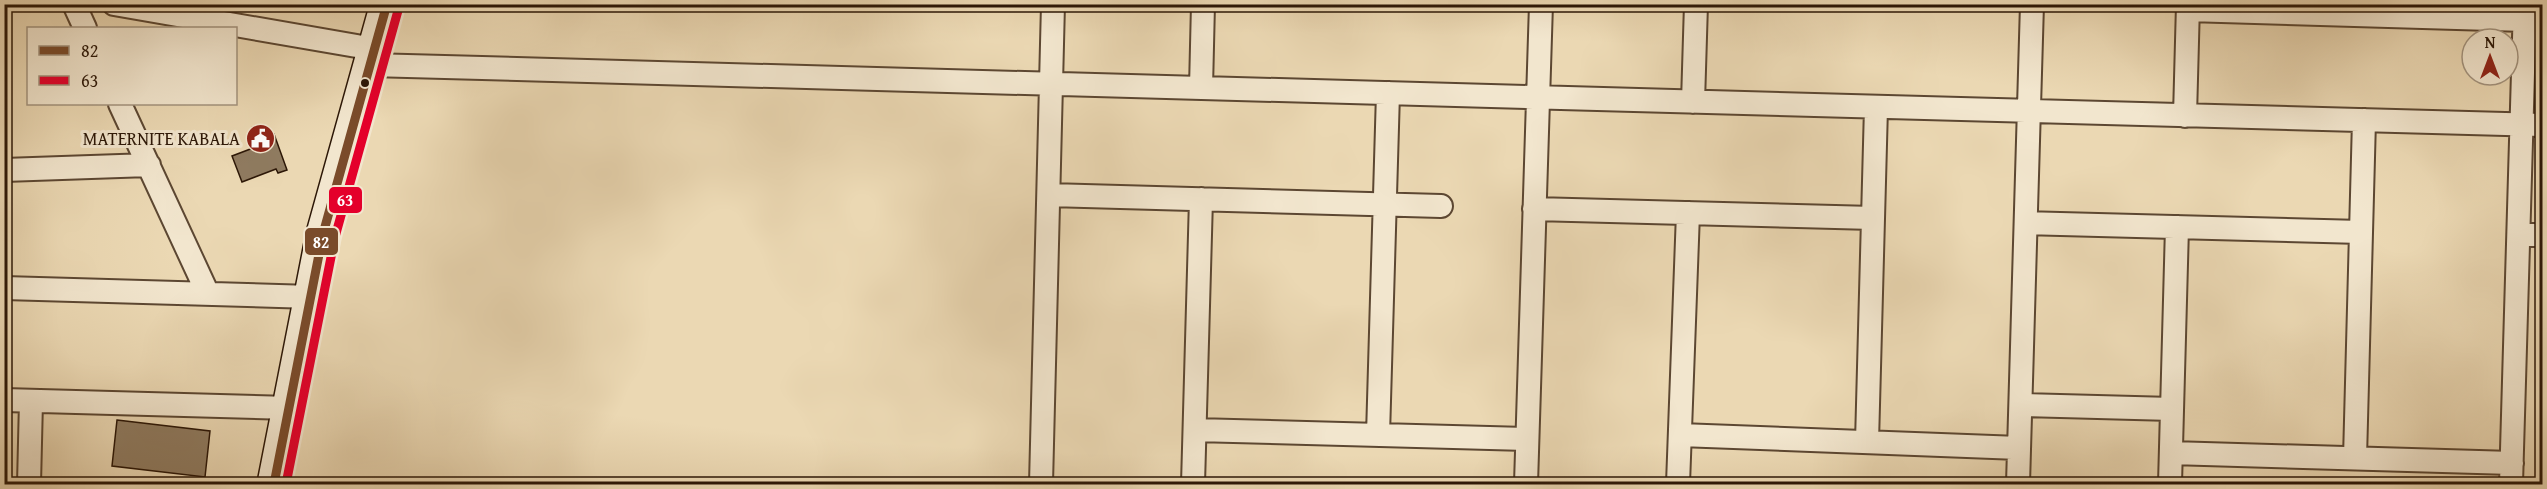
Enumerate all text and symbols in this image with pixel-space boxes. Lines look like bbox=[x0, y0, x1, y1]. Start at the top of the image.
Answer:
legend bbox=[27, 27, 237, 105]
north arrow bbox=[2460, 27, 2520, 87]
text: N bbox=[2485, 30, 2496, 54]
text: 82 bbox=[81, 37, 98, 64]
text: 63 bbox=[81, 67, 98, 94]
unlabelled marker bbox=[359, 77, 371, 89]
public building icon: MATERNITE KABALA bbox=[245, 122, 277, 154]
place label: MATERNITE KABALA bbox=[83, 125, 240, 152]
line badge: 63 bbox=[328, 186, 363, 214]
text: 63 bbox=[337, 188, 353, 212]
line badge: 82 bbox=[304, 227, 339, 256]
text: 82 bbox=[313, 230, 329, 254]

